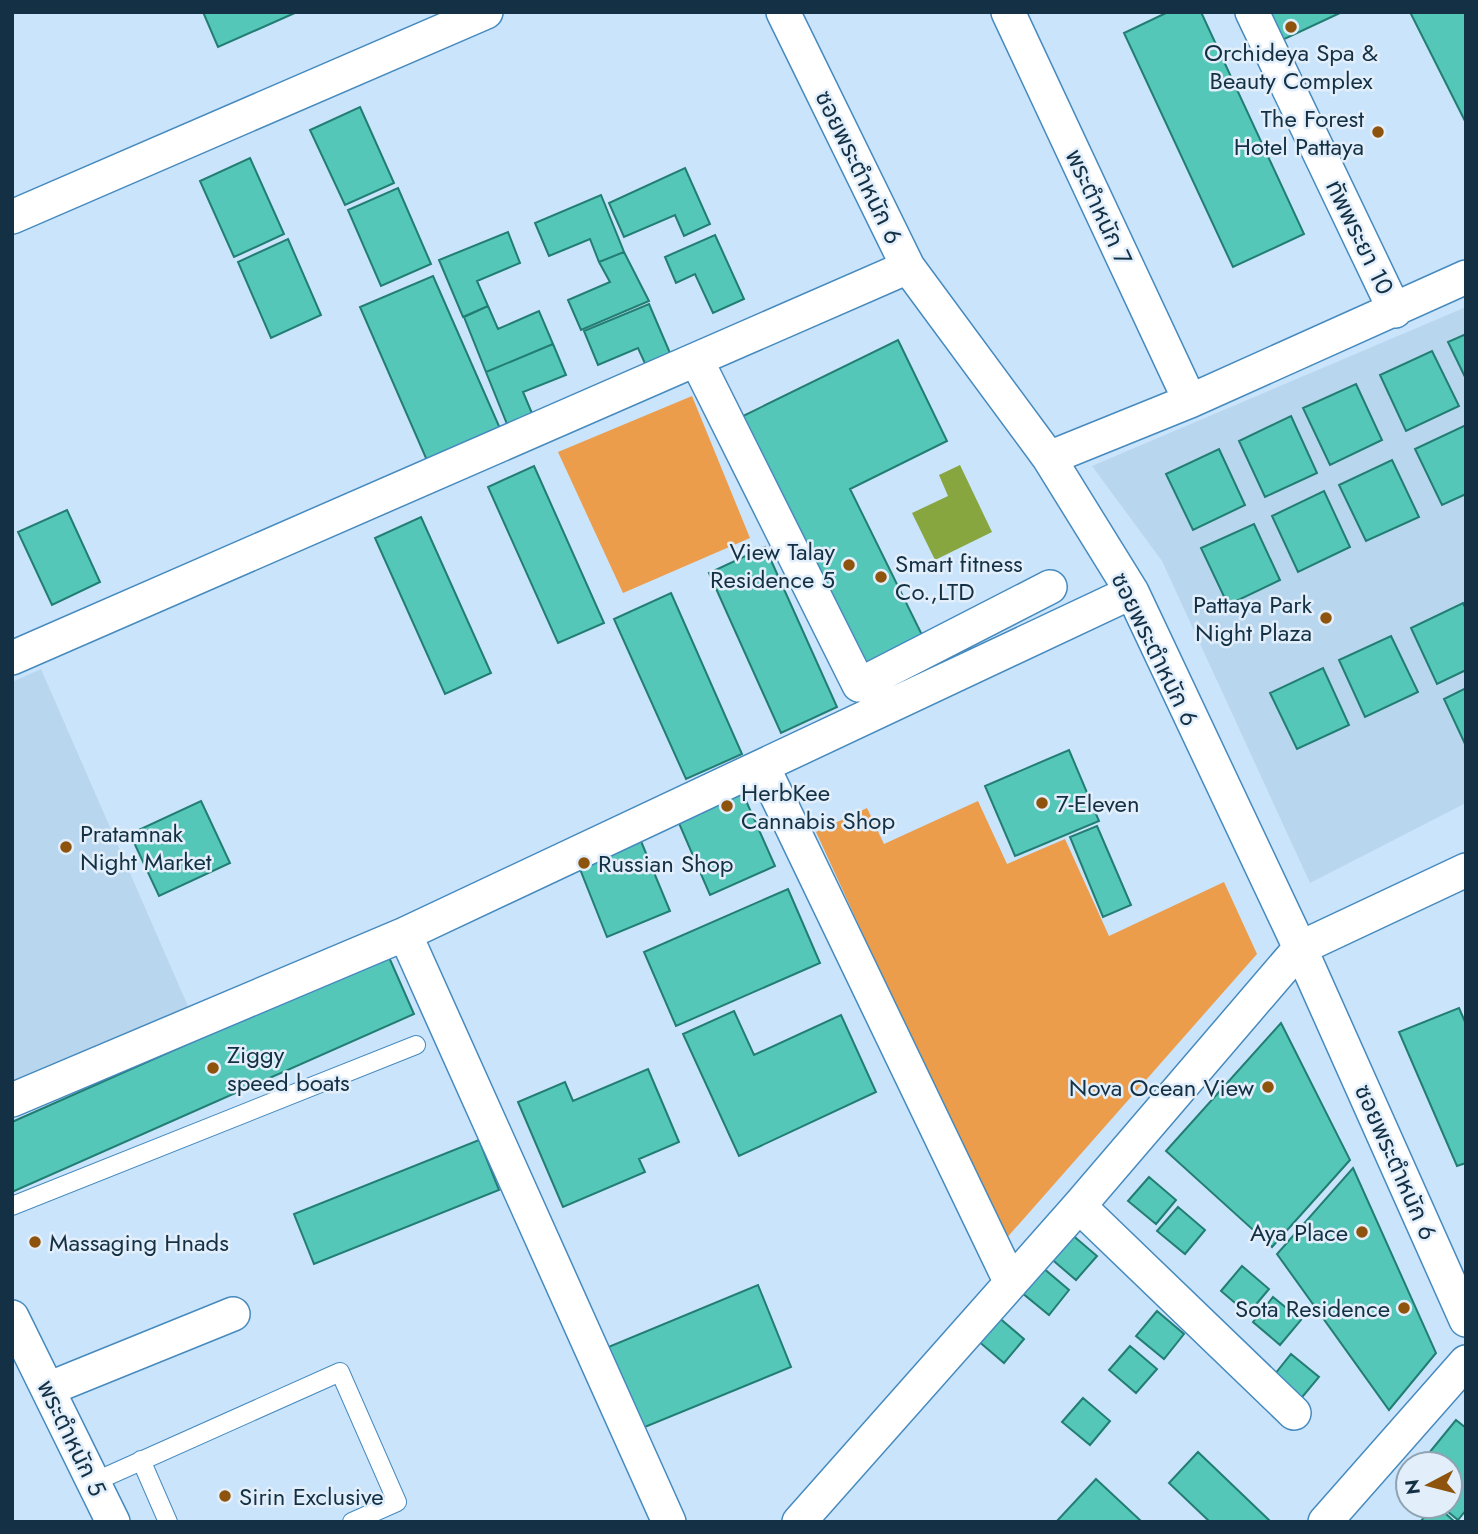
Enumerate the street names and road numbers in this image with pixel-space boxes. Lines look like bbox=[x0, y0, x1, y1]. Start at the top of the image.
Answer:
street label: ซอยพระตำหนัก 6 bbox=[807, 84, 911, 250]
street label: พระตำหนัก 7 bbox=[1057, 143, 1141, 271]
street label: ทัพพระยา 10 bbox=[1317, 174, 1403, 300]
street label: ซอยพระตำหนัก 6 bbox=[1103, 566, 1207, 732]
street label: ซอยพระตำหนัก 6 bbox=[1346, 1079, 1446, 1245]
street label: พระตำหนัก 5 bbox=[29, 1374, 115, 1502]

